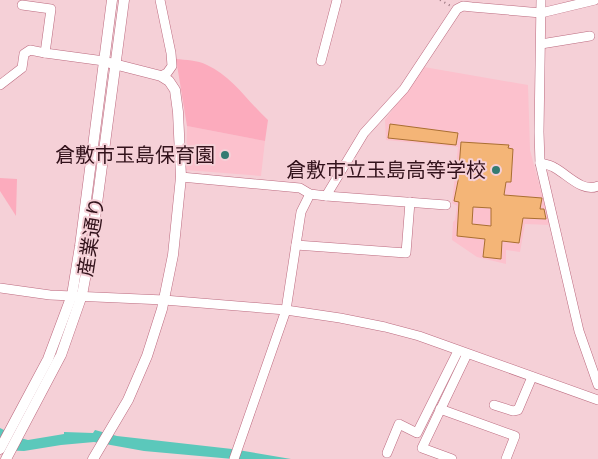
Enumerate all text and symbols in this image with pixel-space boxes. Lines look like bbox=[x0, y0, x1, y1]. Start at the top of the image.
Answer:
place label: 倉敷市玉島保育園 bbox=[55, 141, 215, 171]
marker: 倉敷市玉島保育園 bbox=[219, 149, 231, 161]
place label: 倉敷市立玉島高等学校 bbox=[286, 156, 486, 186]
marker: 倉敷市立玉島高等学校 bbox=[490, 164, 502, 176]
street label: 産業通り bbox=[71, 195, 113, 279]

